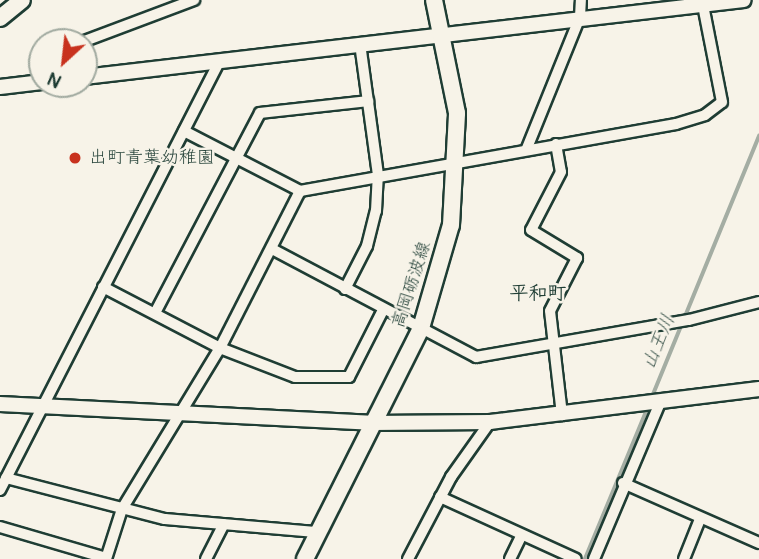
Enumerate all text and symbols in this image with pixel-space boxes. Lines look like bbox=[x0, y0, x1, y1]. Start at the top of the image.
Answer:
north arrow bbox=[28, 28, 98, 98]
text: N bbox=[43, 66, 66, 94]
place label: 出町青葉幼稚園 bbox=[89, 147, 215, 169]
marker: 出町青葉幼稚園 bbox=[67, 150, 83, 166]
street label: 高岡砺波線 bbox=[388, 239, 436, 331]
district label: 平和町 bbox=[510, 283, 566, 305]
water label: 山王川 bbox=[638, 311, 680, 373]

